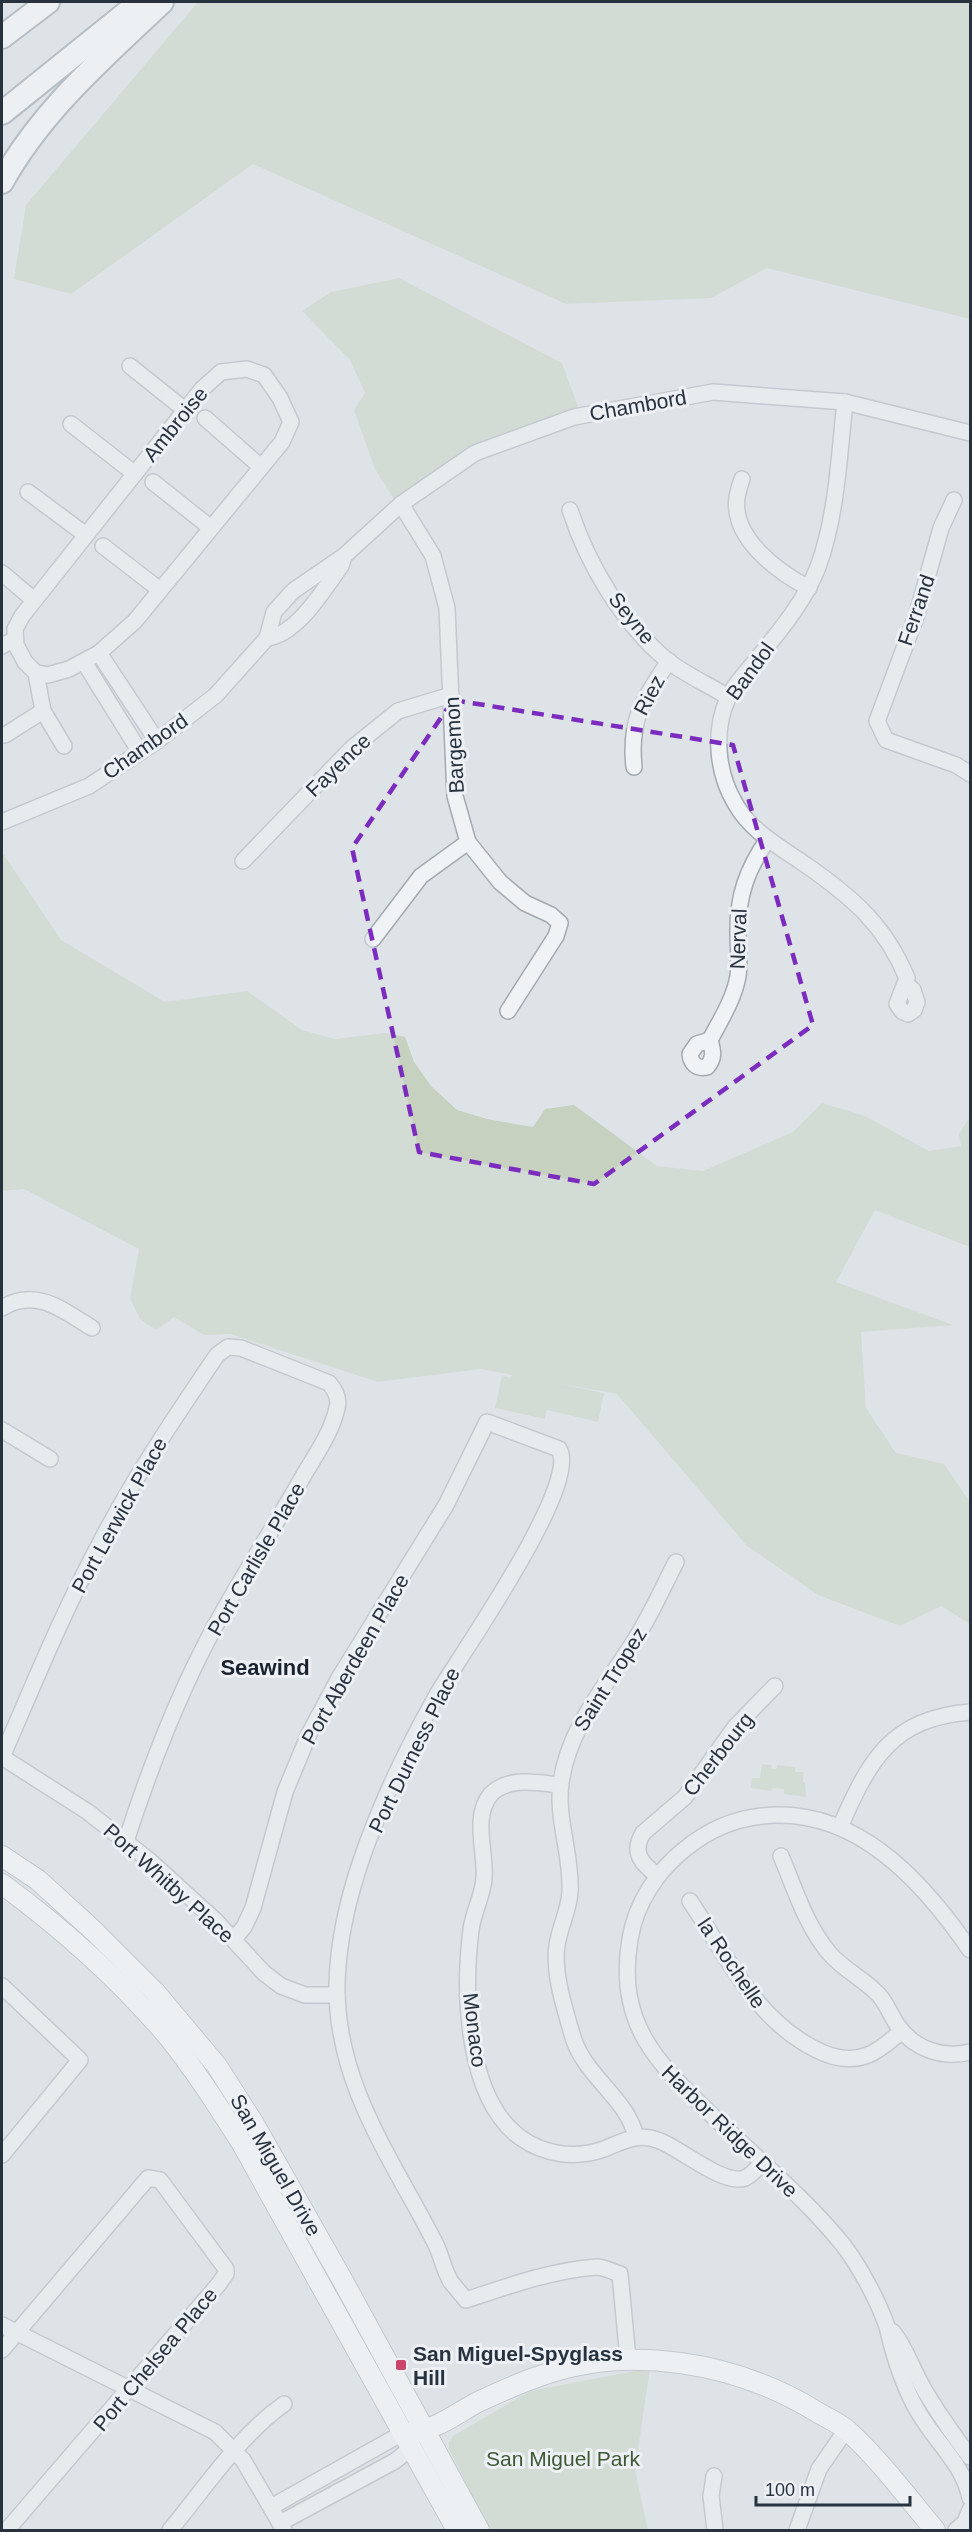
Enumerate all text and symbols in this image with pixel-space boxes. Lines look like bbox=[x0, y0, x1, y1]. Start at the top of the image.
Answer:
street label: Ambroise bbox=[138, 382, 212, 466]
street label: Chambord bbox=[588, 385, 688, 425]
street label: Ferrand bbox=[893, 571, 939, 649]
street label: Seyne bbox=[604, 588, 660, 648]
street label: Bandol bbox=[721, 638, 779, 704]
street label: Riez bbox=[629, 671, 669, 719]
street label: Bargemon bbox=[440, 696, 468, 794]
street label: Chambord bbox=[98, 708, 192, 784]
street label: Fayence bbox=[301, 729, 375, 801]
street label: Nerval bbox=[725, 908, 751, 970]
street label: Port Lerwick Place bbox=[67, 1433, 171, 1597]
street label: Port Carlisle Place bbox=[203, 1478, 309, 1640]
street label: Port Aberdeen Place bbox=[297, 1570, 413, 1748]
street label: Saint Tropez bbox=[569, 1623, 651, 1735]
district label: Seawind bbox=[220, 1655, 310, 1680]
street label: Port Durness Place bbox=[364, 1664, 464, 1836]
street label: Cherbourg bbox=[678, 1708, 758, 1800]
street label: Port Whitby Place bbox=[99, 1819, 239, 1947]
street label: la Rochelle bbox=[693, 1913, 771, 2013]
street label: Monaco bbox=[459, 1992, 491, 2068]
street label: Harbor Ridge Drive bbox=[657, 2060, 803, 2202]
street label: San Miguel Drive bbox=[226, 2090, 326, 2240]
street label: Port Chelsea Place bbox=[88, 2283, 222, 2435]
place label: San Miguel-Spyglass Hill bbox=[413, 2342, 623, 2389]
marker: San Miguel-Spyglass Hill bbox=[394, 2358, 408, 2372]
park label: San Miguel Park bbox=[486, 2447, 641, 2470]
scale bar bbox=[756, 2469, 910, 2507]
text: 100 m bbox=[765, 2480, 815, 2500]

